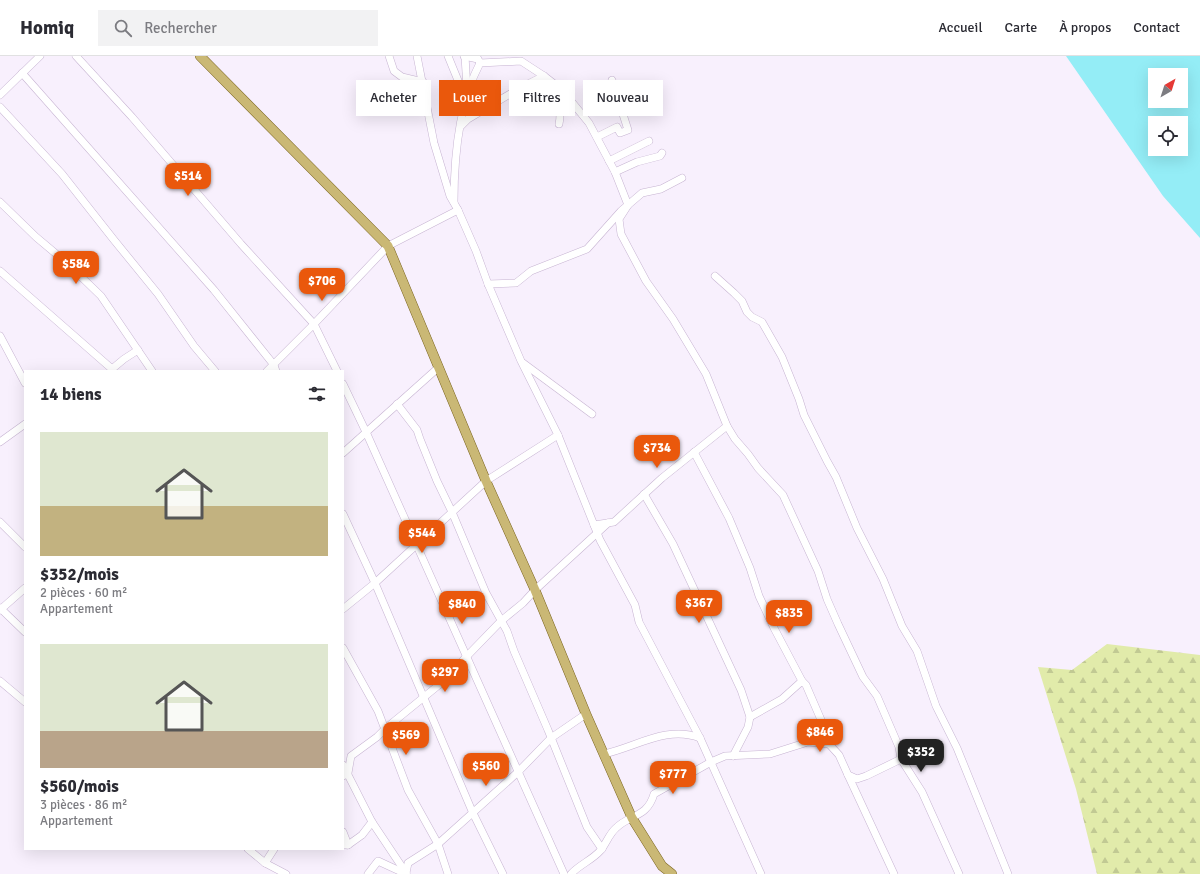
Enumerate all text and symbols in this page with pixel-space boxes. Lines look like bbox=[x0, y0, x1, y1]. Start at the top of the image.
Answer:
search box bbox=[98, 10, 378, 46]
text: Homiq bbox=[20, 16, 74, 40]
icon: search bbox=[112, 17, 134, 39]
text: Rechercher bbox=[144, 19, 217, 37]
text: Accueil bbox=[938, 19, 983, 36]
text: Carte bbox=[1005, 19, 1037, 36]
text: À propos bbox=[1059, 19, 1111, 36]
text: Contact bbox=[1133, 19, 1180, 36]
north arrow bbox=[1148, 68, 1188, 108]
map controls bbox=[1148, 68, 1188, 156]
chip: Acheter bbox=[356, 80, 431, 116]
chip: Louer bbox=[439, 80, 501, 116]
chip: Filtres bbox=[509, 80, 575, 116]
chip: Nouveau bbox=[583, 80, 663, 116]
button: locate bbox=[1148, 116, 1188, 156]
pin: $514 bbox=[164, 163, 212, 197]
text: $514 bbox=[174, 168, 202, 184]
pin: $584 bbox=[52, 251, 100, 285]
text: $584 bbox=[62, 256, 90, 272]
pin: $706 bbox=[298, 268, 346, 302]
text: $706 bbox=[308, 273, 336, 289]
icon: filters bbox=[306, 383, 328, 405]
text: 14 biens bbox=[40, 384, 102, 405]
pin: $734 bbox=[633, 435, 681, 469]
text: $734 bbox=[643, 440, 671, 456]
icon: home bbox=[148, 458, 220, 530]
pin: $544 bbox=[398, 520, 446, 554]
text: $544 bbox=[408, 525, 436, 541]
text: $352/mois bbox=[40, 564, 119, 585]
text: 2 pièces · 60 m² bbox=[40, 585, 127, 601]
pin: $367 bbox=[675, 590, 723, 624]
pin: $840 bbox=[438, 591, 486, 625]
text: $367 bbox=[685, 595, 713, 611]
text: $840 bbox=[448, 596, 476, 612]
pin: $835 bbox=[765, 600, 813, 634]
text: Appartement bbox=[40, 601, 113, 617]
text: $835 bbox=[775, 605, 803, 621]
pin: $297 bbox=[421, 659, 469, 693]
text: $297 bbox=[431, 664, 459, 680]
icon: home bbox=[148, 670, 220, 742]
pin: $846 bbox=[796, 719, 844, 753]
pin: $569 bbox=[382, 722, 430, 756]
text: $846 bbox=[806, 724, 834, 740]
text: $569 bbox=[392, 727, 420, 743]
pin: $352 bbox=[897, 739, 945, 773]
text: $352 bbox=[907, 744, 935, 760]
pin: $560 bbox=[462, 753, 510, 787]
text: $560 bbox=[472, 758, 500, 774]
pin: $777 bbox=[649, 761, 697, 795]
text: $777 bbox=[659, 766, 687, 782]
text: $560/mois bbox=[40, 776, 119, 797]
text: 3 pièces · 86 m² bbox=[40, 797, 127, 813]
text: Appartement bbox=[40, 813, 113, 829]

